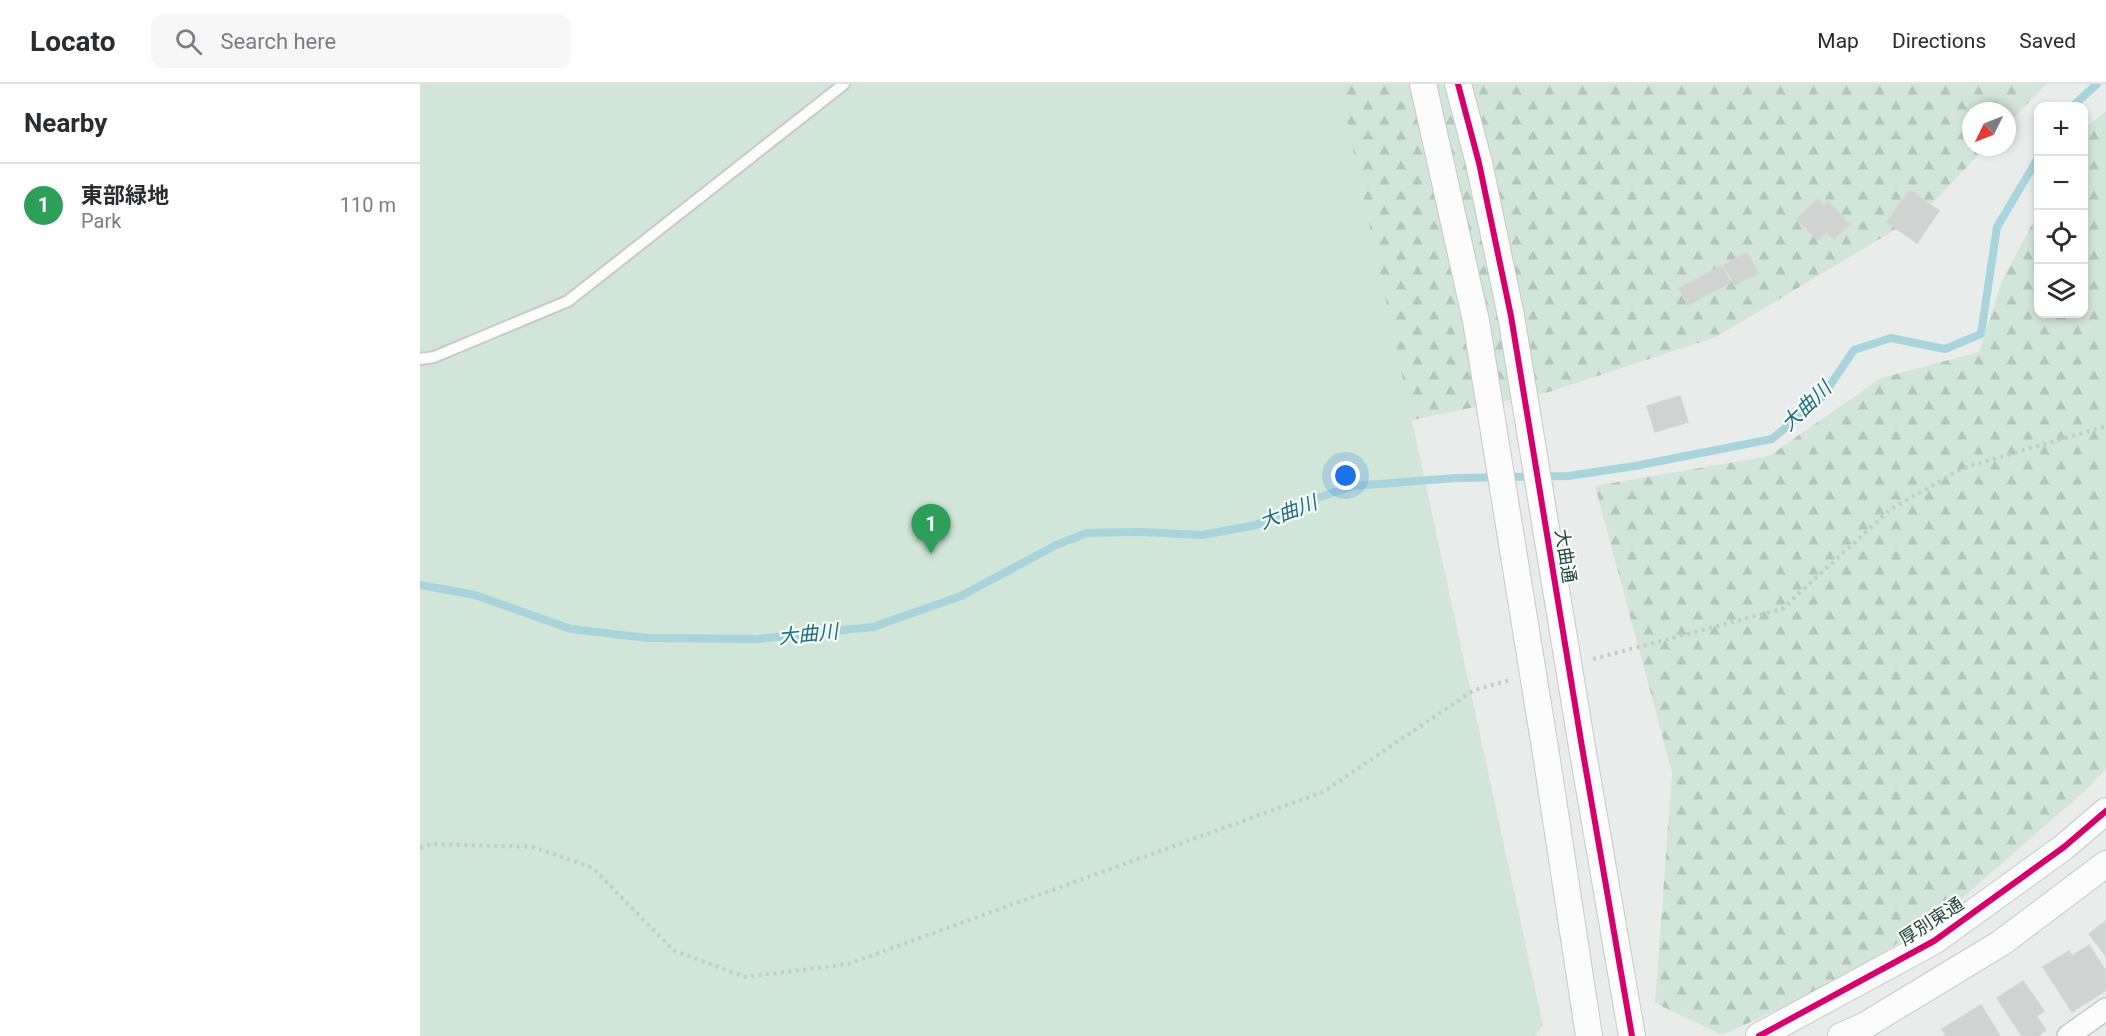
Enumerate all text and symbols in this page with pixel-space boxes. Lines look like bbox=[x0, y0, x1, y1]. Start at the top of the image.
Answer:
search box bbox=[151, 14, 571, 68]
text: Locato bbox=[30, 25, 115, 58]
icon: search bbox=[172, 25, 205, 58]
text: Search here bbox=[220, 29, 336, 54]
text: Map bbox=[1817, 29, 1859, 53]
text: Directions bbox=[1892, 29, 1986, 53]
text: Saved bbox=[2019, 29, 2076, 53]
north arrow bbox=[1962, 102, 2016, 156]
map controls bbox=[2034, 102, 2088, 318]
button: + bbox=[2034, 102, 2088, 156]
text: Nearby bbox=[24, 108, 107, 138]
button: − bbox=[2034, 156, 2088, 210]
text: 東部緑地 bbox=[81, 183, 169, 208]
text: 1 bbox=[38, 193, 49, 217]
text: 110 m bbox=[340, 193, 396, 217]
text: Park bbox=[81, 209, 121, 233]
button: locate bbox=[2034, 210, 2088, 264]
button: layers bbox=[2034, 264, 2088, 318]
water label: 大曲川 bbox=[1776, 375, 1837, 435]
your location bbox=[1331, 461, 1360, 490]
water label: 大曲川 bbox=[1256, 489, 1322, 534]
pin: 1 bbox=[912, 504, 950, 554]
street label: 大曲通 bbox=[1551, 528, 1581, 584]
water label: 大曲川 bbox=[777, 619, 841, 649]
street label: 厚別東通 bbox=[1895, 893, 1967, 949]

